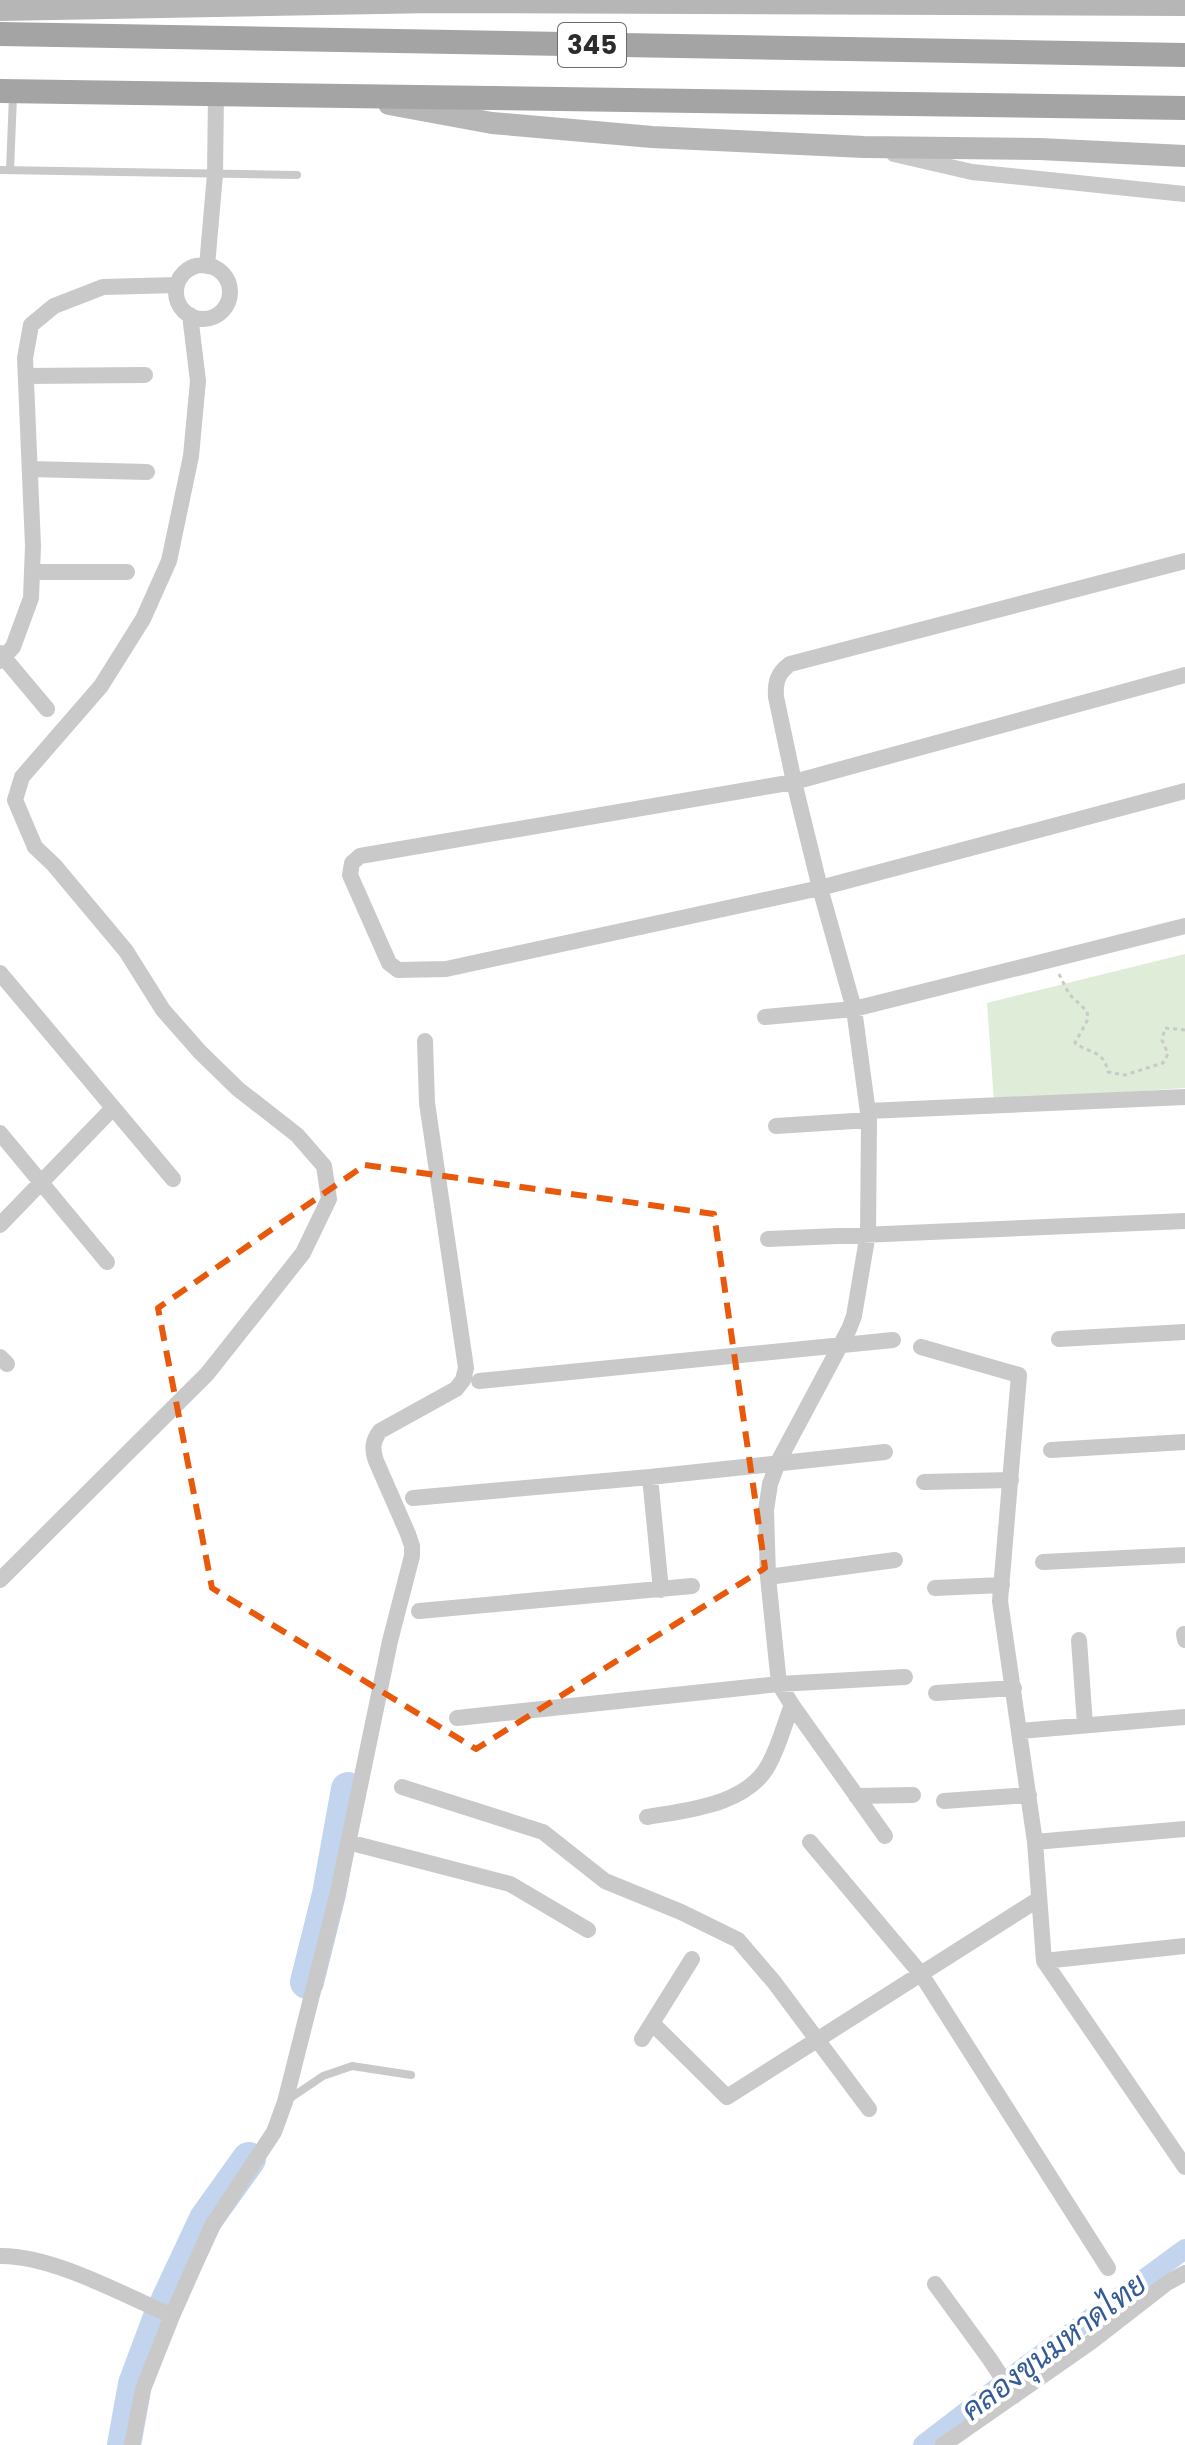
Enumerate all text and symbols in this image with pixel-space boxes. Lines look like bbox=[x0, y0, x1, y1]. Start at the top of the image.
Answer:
road number: 345 bbox=[558, 23, 626, 67]
water label: คลองขุนมหาดไทย bbox=[952, 2263, 1155, 2431]

